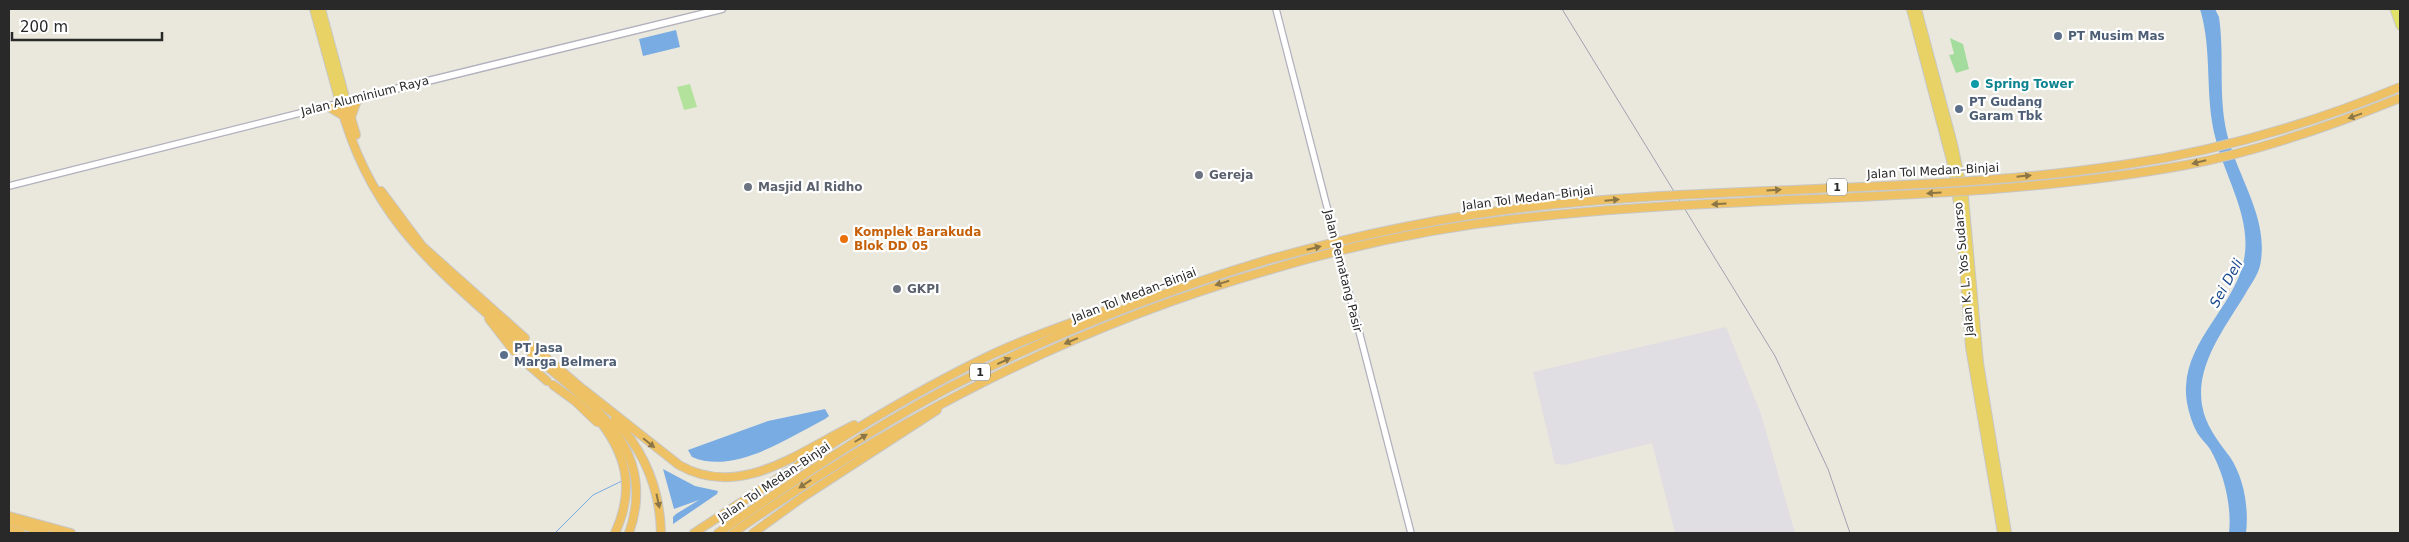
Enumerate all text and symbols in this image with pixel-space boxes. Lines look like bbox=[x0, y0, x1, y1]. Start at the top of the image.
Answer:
scale bar bbox=[12, 10, 162, 42]
text: 200 m bbox=[20, 18, 68, 36]
place label: PT Musim Mas bbox=[2068, 29, 2165, 43]
marker: PT Musim Mas bbox=[2052, 30, 2064, 42]
street label: Jalan Aluminium Raya bbox=[299, 73, 430, 119]
place label: Spring Tower bbox=[1985, 77, 2074, 91]
marker: Spring Tower bbox=[1969, 78, 1981, 90]
place label: PT Gudang Garam Tbk bbox=[1969, 95, 2043, 123]
marker: PT Gudang Garam Tbk bbox=[1953, 103, 1965, 115]
one-way arrow bbox=[2347, 112, 2362, 120]
one-way arrow bbox=[2192, 158, 2207, 166]
street label: Jalan Tol Medan–Binjai bbox=[1866, 161, 1999, 182]
place label: Gereja bbox=[1209, 168, 1253, 182]
marker: Gereja bbox=[1193, 169, 1205, 181]
one-way arrow bbox=[2016, 172, 2032, 180]
road number: 1 bbox=[1827, 178, 1847, 196]
place label: Masjid Al Ridho bbox=[758, 180, 862, 194]
marker: Masjid Al Ridho bbox=[742, 181, 754, 193]
street label: Jalan Tol Medan–Binjai bbox=[1460, 183, 1595, 213]
one-way arrow bbox=[1767, 186, 1783, 194]
one-way arrow bbox=[1926, 190, 1942, 198]
one-way arrow bbox=[1604, 195, 1620, 203]
one-way arrow bbox=[1711, 200, 1727, 208]
street label: Jalan K. L. Yos Sudarso bbox=[1951, 201, 1977, 338]
street label: Jalan Pematang Pasir bbox=[1321, 207, 1365, 334]
place label: Komplek Barakuda Blok DD 05 bbox=[854, 225, 981, 253]
marker: Komplek Barakuda Blok DD 05 bbox=[838, 233, 850, 245]
one-way arrow bbox=[1306, 244, 1321, 252]
water label: Sei Deli bbox=[2206, 256, 2246, 310]
street label: Jalan Tol Medan–Binjai bbox=[1069, 265, 1198, 326]
one-way arrow bbox=[1215, 280, 1230, 288]
place label: GKPI bbox=[907, 282, 939, 296]
marker: GKPI bbox=[891, 283, 903, 295]
one-way arrow bbox=[1063, 337, 1078, 345]
place label: PT Jasa Marga Belmera bbox=[514, 341, 617, 369]
marker: PT Jasa Marga Belmera bbox=[498, 349, 510, 361]
one-way arrow bbox=[997, 357, 1011, 365]
road number: 1 bbox=[970, 364, 990, 381]
one-way arrow bbox=[854, 433, 867, 443]
one-way arrow bbox=[643, 437, 656, 448]
street label: Jalan Tol Medan–Binjai bbox=[714, 439, 833, 525]
one-way arrow bbox=[798, 479, 811, 489]
one-way arrow bbox=[654, 494, 662, 509]

